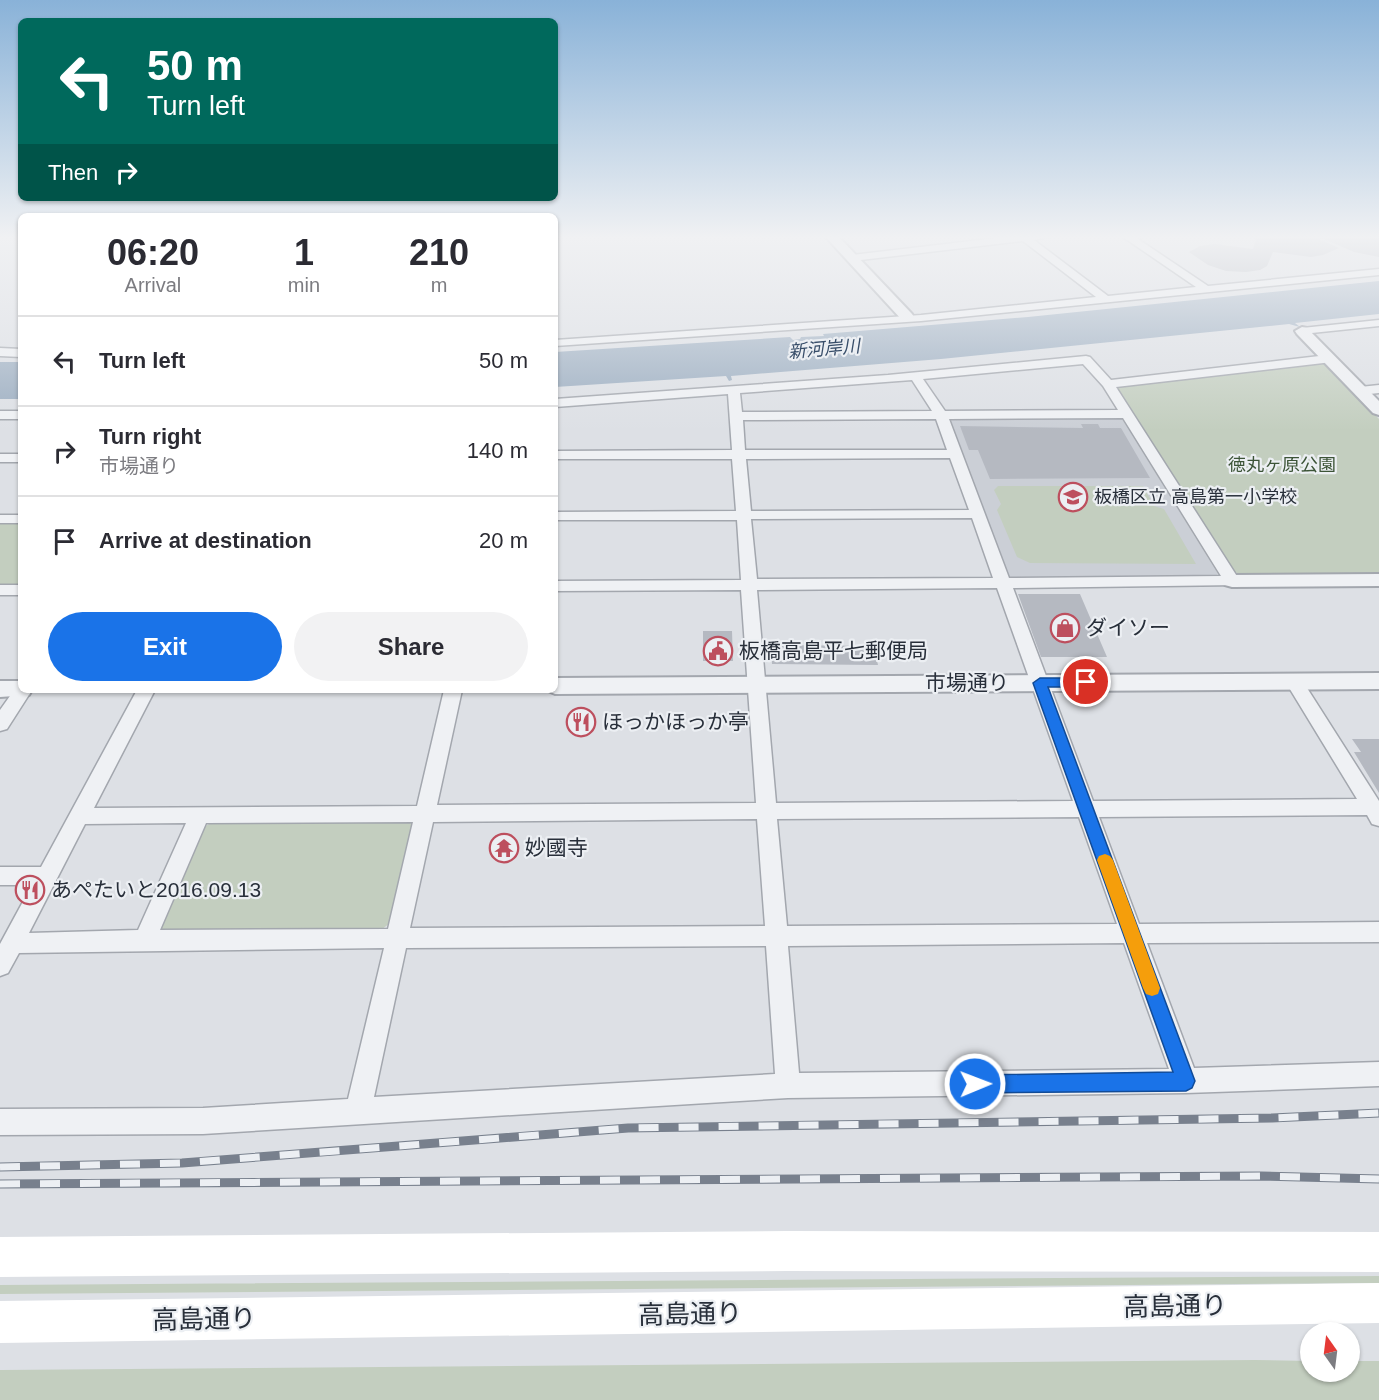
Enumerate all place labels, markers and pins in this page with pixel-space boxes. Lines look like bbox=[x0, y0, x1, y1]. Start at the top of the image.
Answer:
school or university icon: 板橋区立 高島第一小学校 bbox=[1057, 481, 1089, 513]
place label: 板橋区立 高島第一小学校 bbox=[1094, 487, 1297, 507]
shop icon: ダイソー bbox=[1049, 612, 1081, 644]
place label: ダイソー bbox=[1086, 616, 1170, 639]
public building icon: 板橋高島平七郵便局 bbox=[702, 635, 734, 667]
place label: 板橋高島平七郵便局 bbox=[739, 639, 928, 662]
pin bbox=[1060, 656, 1111, 707]
restaurant icon: ほっかほっか亭 bbox=[565, 706, 597, 738]
place label: ほっかほっか亭 bbox=[602, 710, 749, 733]
temple icon: 妙國寺 bbox=[488, 832, 520, 864]
place label: 妙國寺 bbox=[525, 836, 588, 859]
restaurant icon: あぺたいと2016.09.13 bbox=[14, 874, 46, 906]
place label: あぺたいと2016.09.13 bbox=[51, 878, 261, 901]

